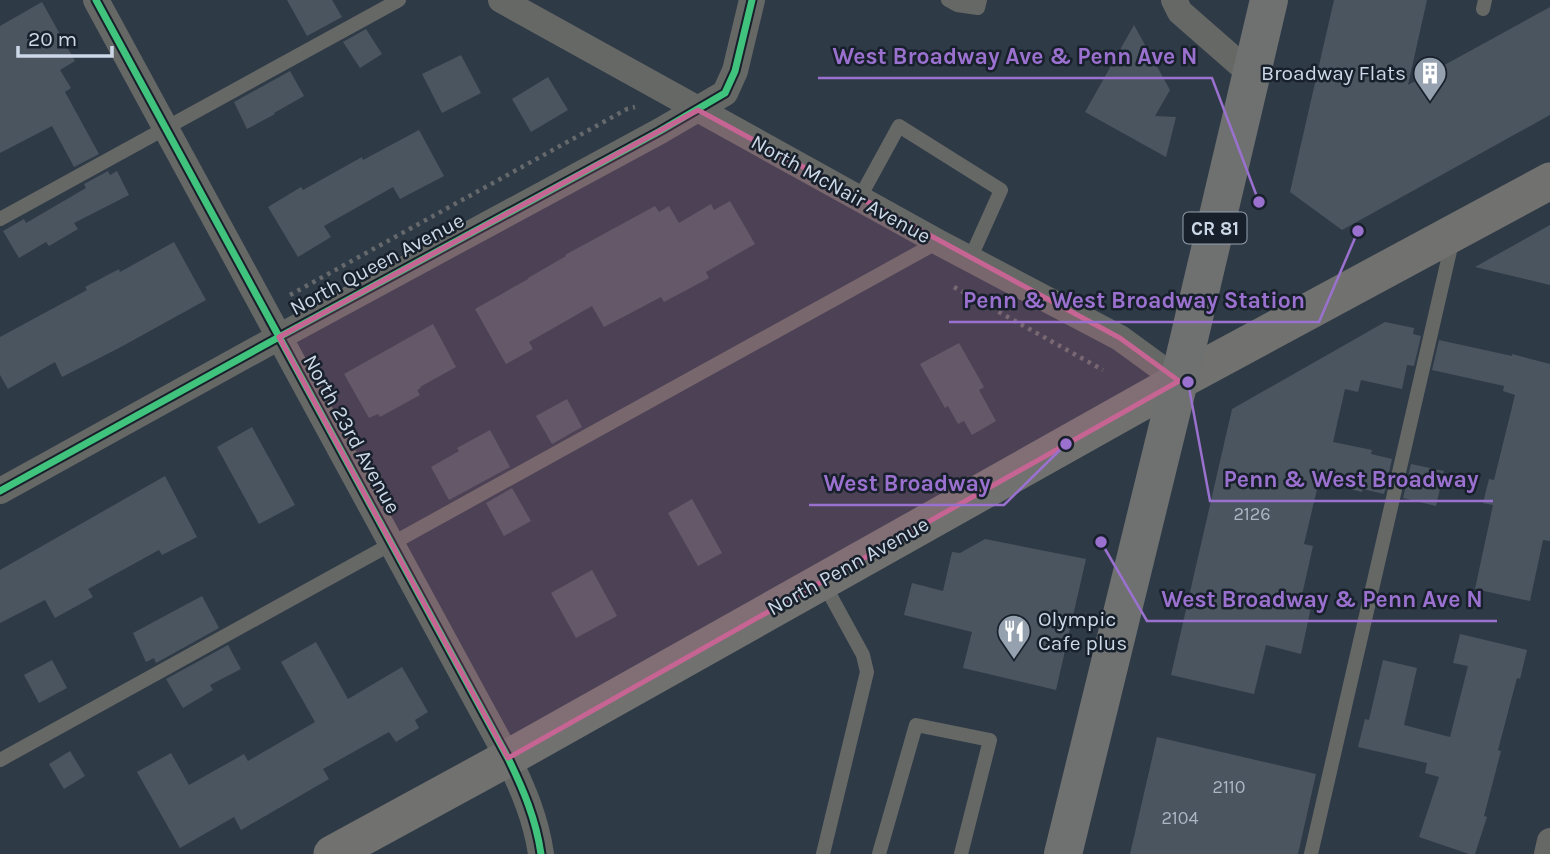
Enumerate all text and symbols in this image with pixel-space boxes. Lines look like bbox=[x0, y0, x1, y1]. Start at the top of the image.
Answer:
scale bar bbox=[18, 14, 112, 58]
text: 20 m bbox=[28, 27, 77, 51]
callout: West Broadway Ave & Penn Ave N bbox=[818, 34, 1212, 78]
text: West Broadway Ave & Penn Ave N bbox=[832, 43, 1198, 70]
building icon: Broadway Flats bbox=[1411, 54, 1449, 103]
place label: Broadway Flats bbox=[1261, 61, 1406, 85]
street label: North McNair Avenue bbox=[747, 130, 935, 248]
street label: North Queen Avenue bbox=[286, 208, 468, 320]
road number: CR 81 bbox=[1184, 212, 1246, 244]
callout: Penn & West Broadway Station bbox=[949, 278, 1319, 322]
text: Penn & West Broadway Station bbox=[963, 287, 1305, 314]
street label: North 23rd Avenue bbox=[298, 350, 406, 518]
callout: Penn & West Broadway bbox=[1210, 457, 1493, 501]
callout: West Broadway bbox=[809, 461, 1004, 505]
text: Penn & West Broadway bbox=[1223, 466, 1479, 493]
text: West Broadway bbox=[823, 470, 991, 497]
house number: 2126 bbox=[1233, 503, 1271, 525]
street label: North Penn Avenue bbox=[763, 512, 933, 620]
callout: West Broadway & Penn Ave N bbox=[1147, 577, 1497, 621]
text: West Broadway & Penn Ave N bbox=[1161, 586, 1483, 613]
place label: Olympic Cafe plus bbox=[1038, 607, 1127, 655]
restaurant icon: Olympic Cafe plus bbox=[995, 612, 1033, 661]
house number: 2110 bbox=[1212, 776, 1246, 798]
house number: 2104 bbox=[1161, 807, 1199, 829]

